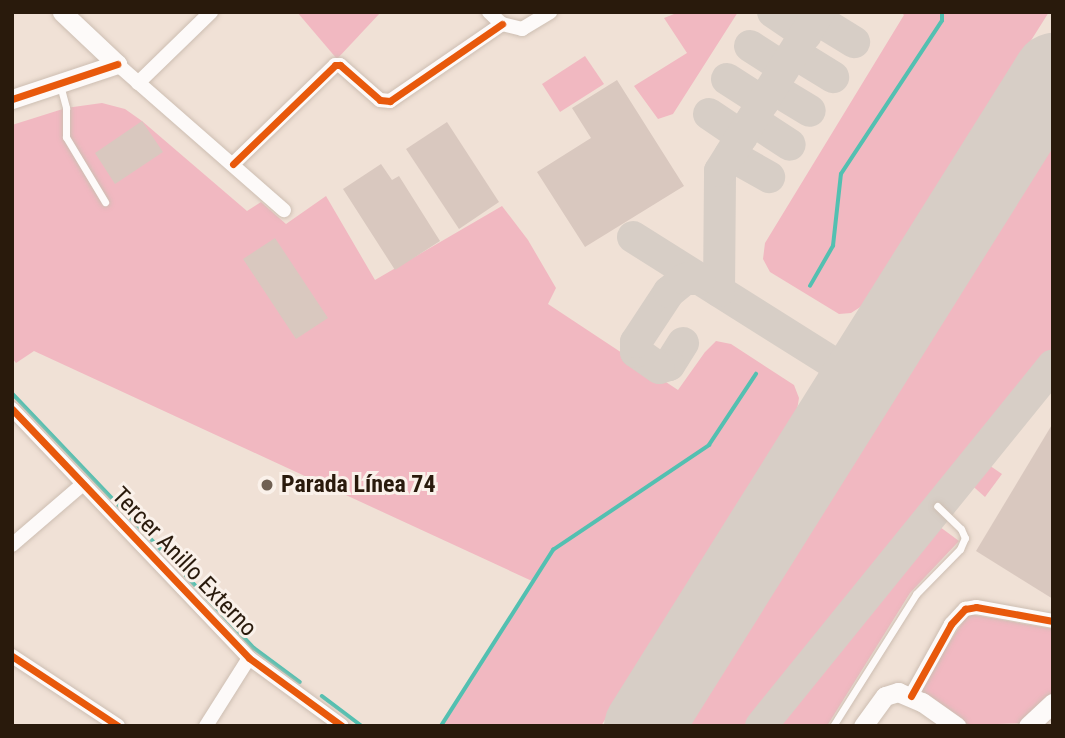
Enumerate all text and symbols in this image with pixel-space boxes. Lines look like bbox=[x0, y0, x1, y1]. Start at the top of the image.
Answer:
place label: Parada Línea 74 bbox=[281, 471, 436, 499]
marker: Parada Línea 74 bbox=[259, 477, 275, 493]
street label: Tercer Anillo Externo bbox=[106, 481, 262, 643]

